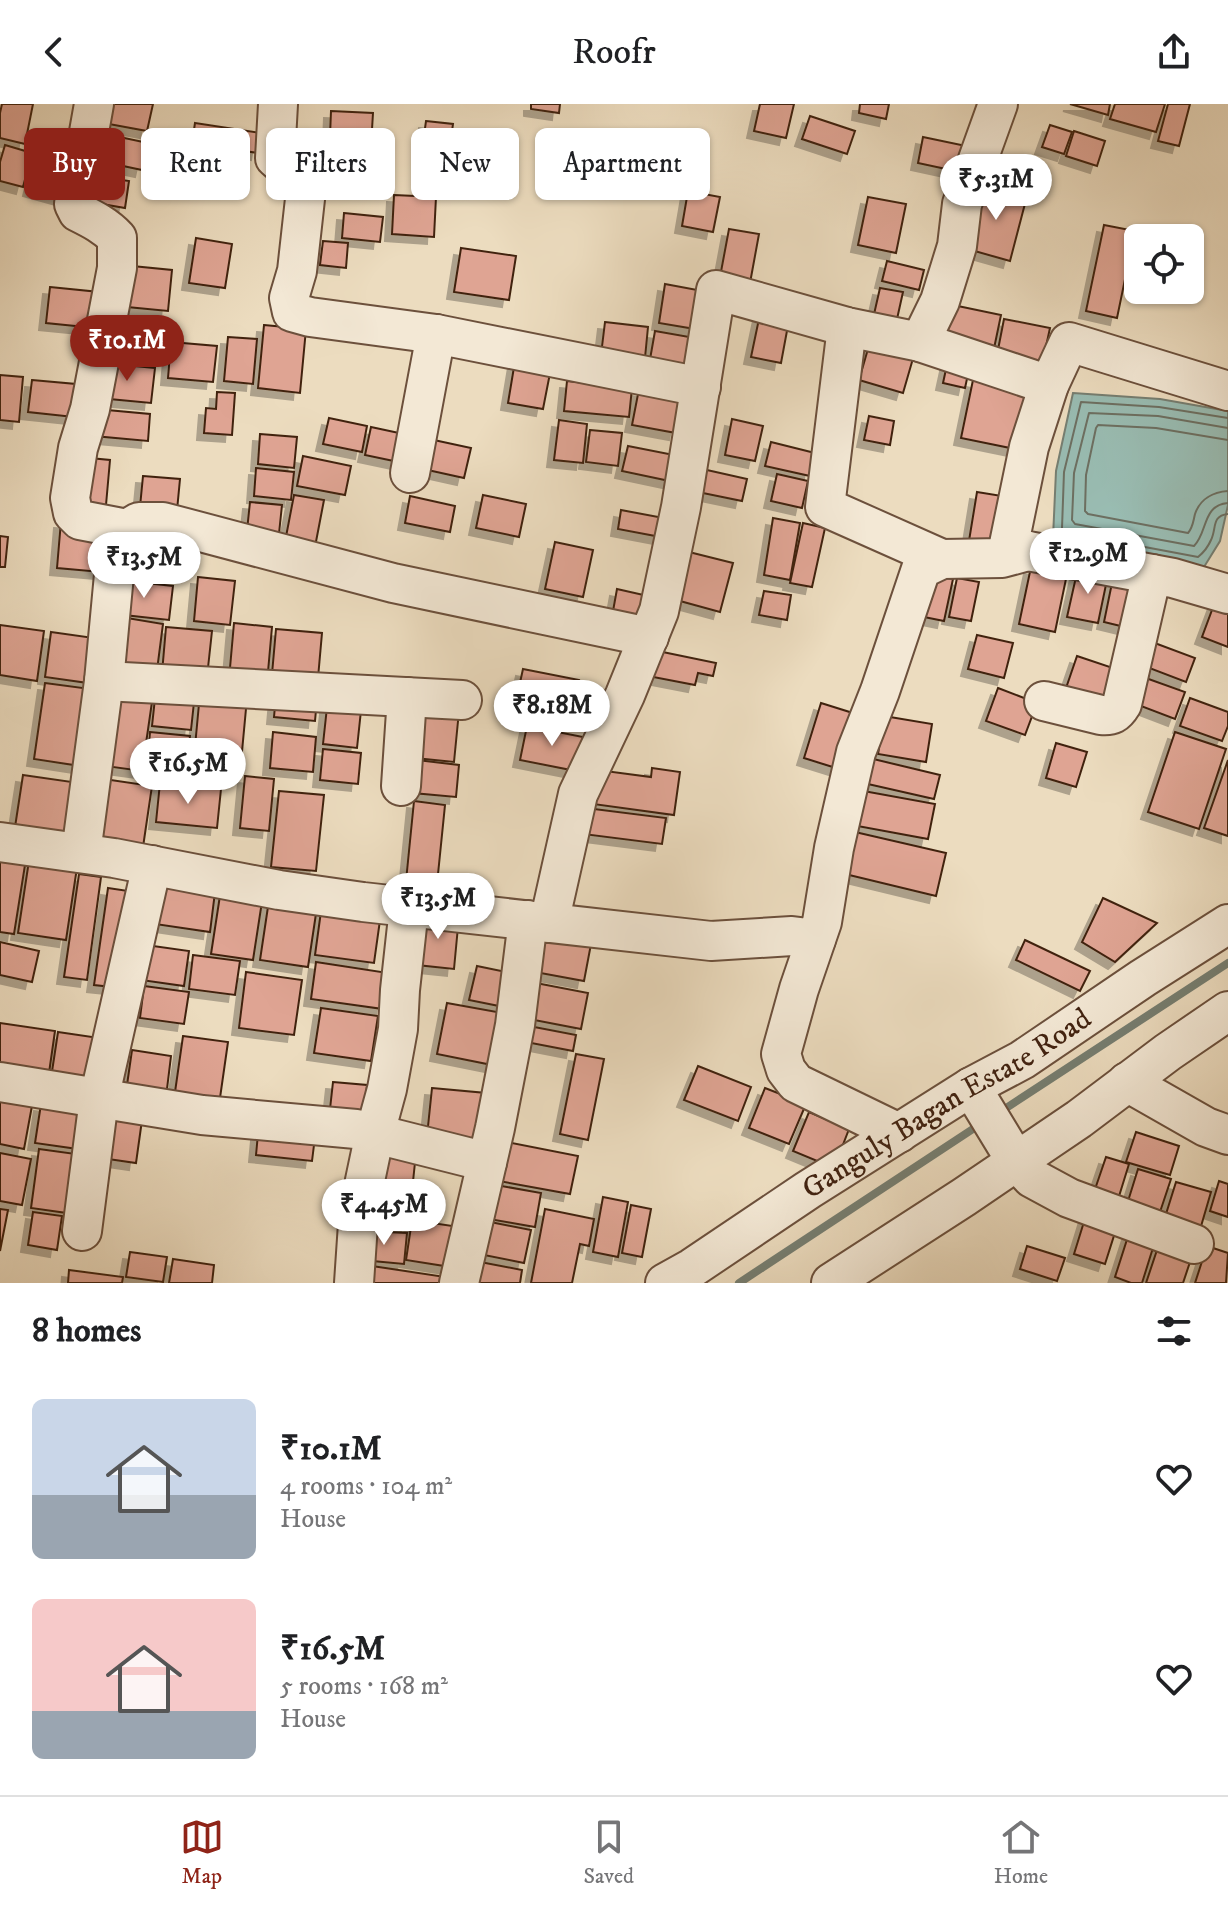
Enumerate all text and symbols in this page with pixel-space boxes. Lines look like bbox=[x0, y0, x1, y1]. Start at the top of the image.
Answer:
icon: back bbox=[32, 30, 76, 74]
text: Roofr bbox=[572, 30, 656, 75]
icon: share bbox=[1152, 30, 1196, 74]
chip: Buy bbox=[24, 128, 125, 200]
chip: Rent bbox=[141, 128, 250, 200]
chip: Filters bbox=[266, 128, 395, 200]
chip: New bbox=[411, 128, 519, 200]
chip: Apartment bbox=[535, 128, 710, 200]
pin: ₹5.31M bbox=[931, 154, 1061, 222]
text: ₹5.31M bbox=[958, 163, 1034, 196]
map controls bbox=[1124, 224, 1204, 304]
button: locate bbox=[1124, 224, 1204, 304]
pin: ₹10.1M bbox=[62, 315, 192, 383]
text: ₹10.1M bbox=[88, 324, 166, 357]
pin: ₹12.9M bbox=[1023, 528, 1153, 596]
pin: ₹13.5M bbox=[79, 532, 209, 600]
text: ₹12.9M bbox=[1048, 537, 1128, 570]
text: ₹13.5M bbox=[106, 541, 182, 574]
pin: ₹8.18M bbox=[487, 680, 617, 748]
text: ₹8.18M bbox=[512, 689, 592, 722]
pin: ₹16.5M bbox=[123, 738, 253, 806]
text: ₹16.5M bbox=[148, 747, 228, 780]
pin: ₹13.5M bbox=[373, 873, 503, 941]
text: ₹13.5M bbox=[400, 882, 476, 915]
street label: Ganguly Bagan Estate Road bbox=[795, 1000, 1098, 1207]
pin: ₹4.45M bbox=[319, 1179, 449, 1247]
text: ₹4.45M bbox=[340, 1188, 428, 1221]
icon: filters bbox=[1152, 1309, 1196, 1353]
text: 8 homes bbox=[32, 1310, 141, 1352]
text: ₹10.1M bbox=[280, 1428, 382, 1470]
icon: home bbox=[96, 1431, 192, 1527]
icon: heart bbox=[1152, 1457, 1196, 1501]
text: 4 rooms · 104 m² bbox=[280, 1470, 452, 1503]
text: House bbox=[280, 1503, 346, 1536]
text: ₹16.5M bbox=[280, 1628, 385, 1670]
icon: home bbox=[96, 1631, 192, 1727]
icon: heart bbox=[1152, 1657, 1196, 1701]
text: 5 rooms · 168 m² bbox=[280, 1670, 448, 1703]
text: House bbox=[280, 1703, 346, 1736]
tab: Map bbox=[180, 1815, 224, 1890]
tab: Saved bbox=[584, 1815, 634, 1890]
tab: Home bbox=[994, 1815, 1048, 1890]

